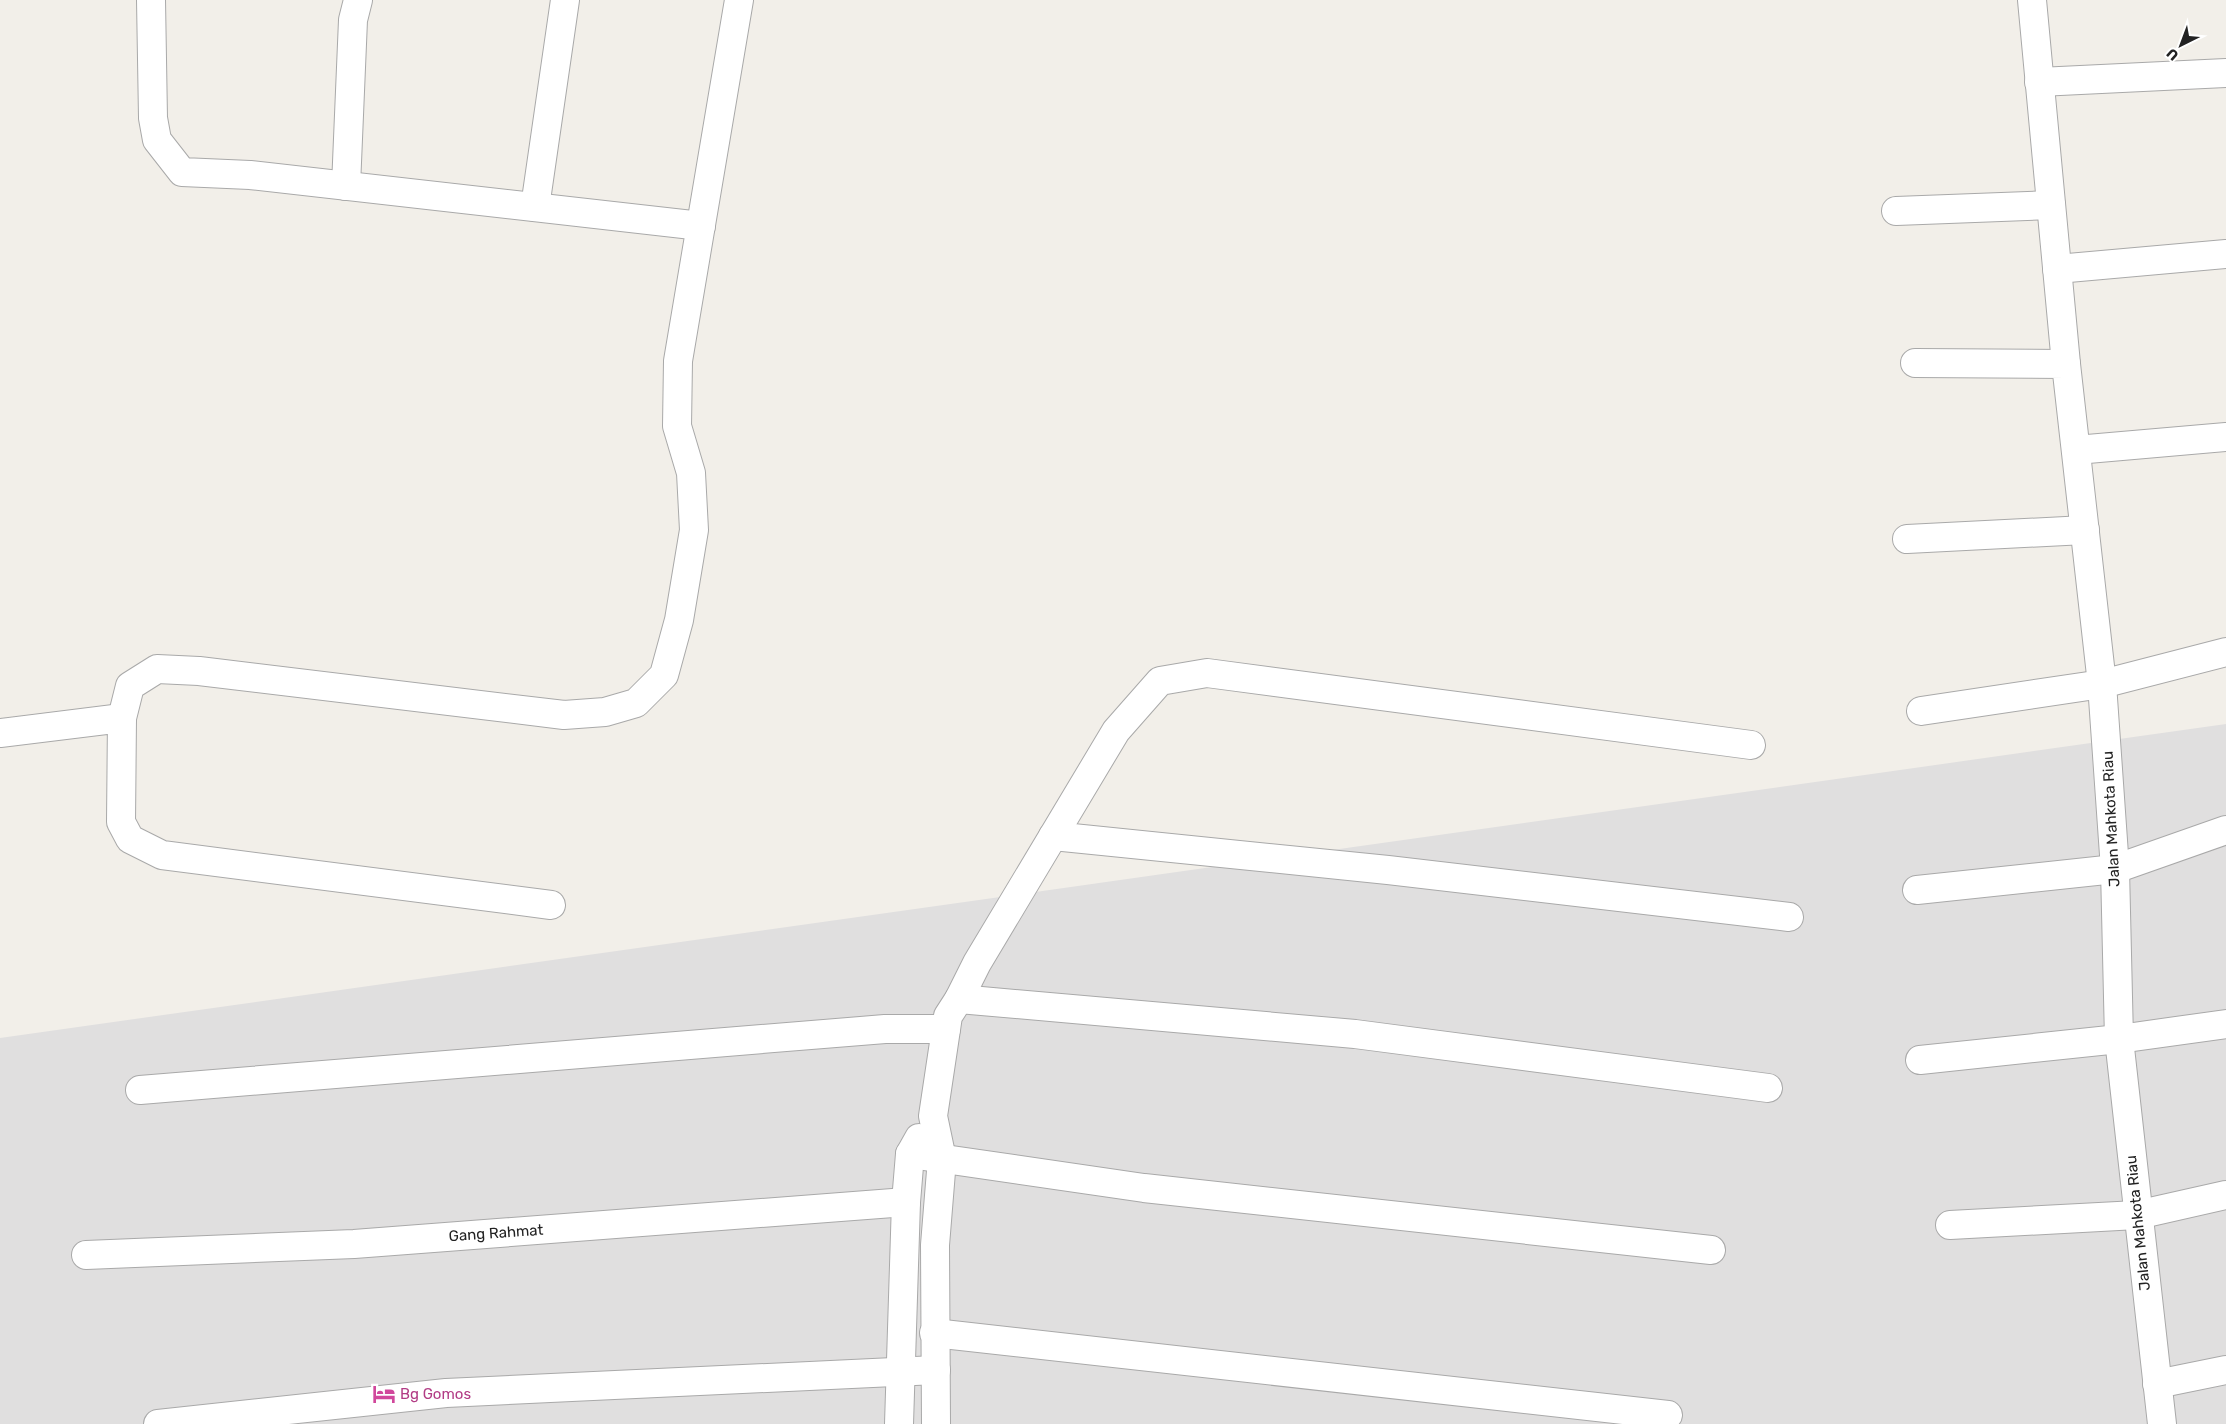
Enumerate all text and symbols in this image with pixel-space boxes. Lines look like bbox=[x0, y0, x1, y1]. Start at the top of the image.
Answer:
north arrow bbox=[2156, 20, 2206, 70]
text: U bbox=[2163, 45, 2182, 64]
street label: Jalan Mahkota Riau bbox=[2098, 750, 2124, 888]
street label: Jalan Mahkota Riau bbox=[2122, 1154, 2154, 1292]
street label: Gang Rahmat bbox=[448, 1221, 544, 1245]
hotel icon: Bg Gomos bbox=[371, 1381, 397, 1407]
place label: Bg Gomos bbox=[400, 1385, 471, 1403]

